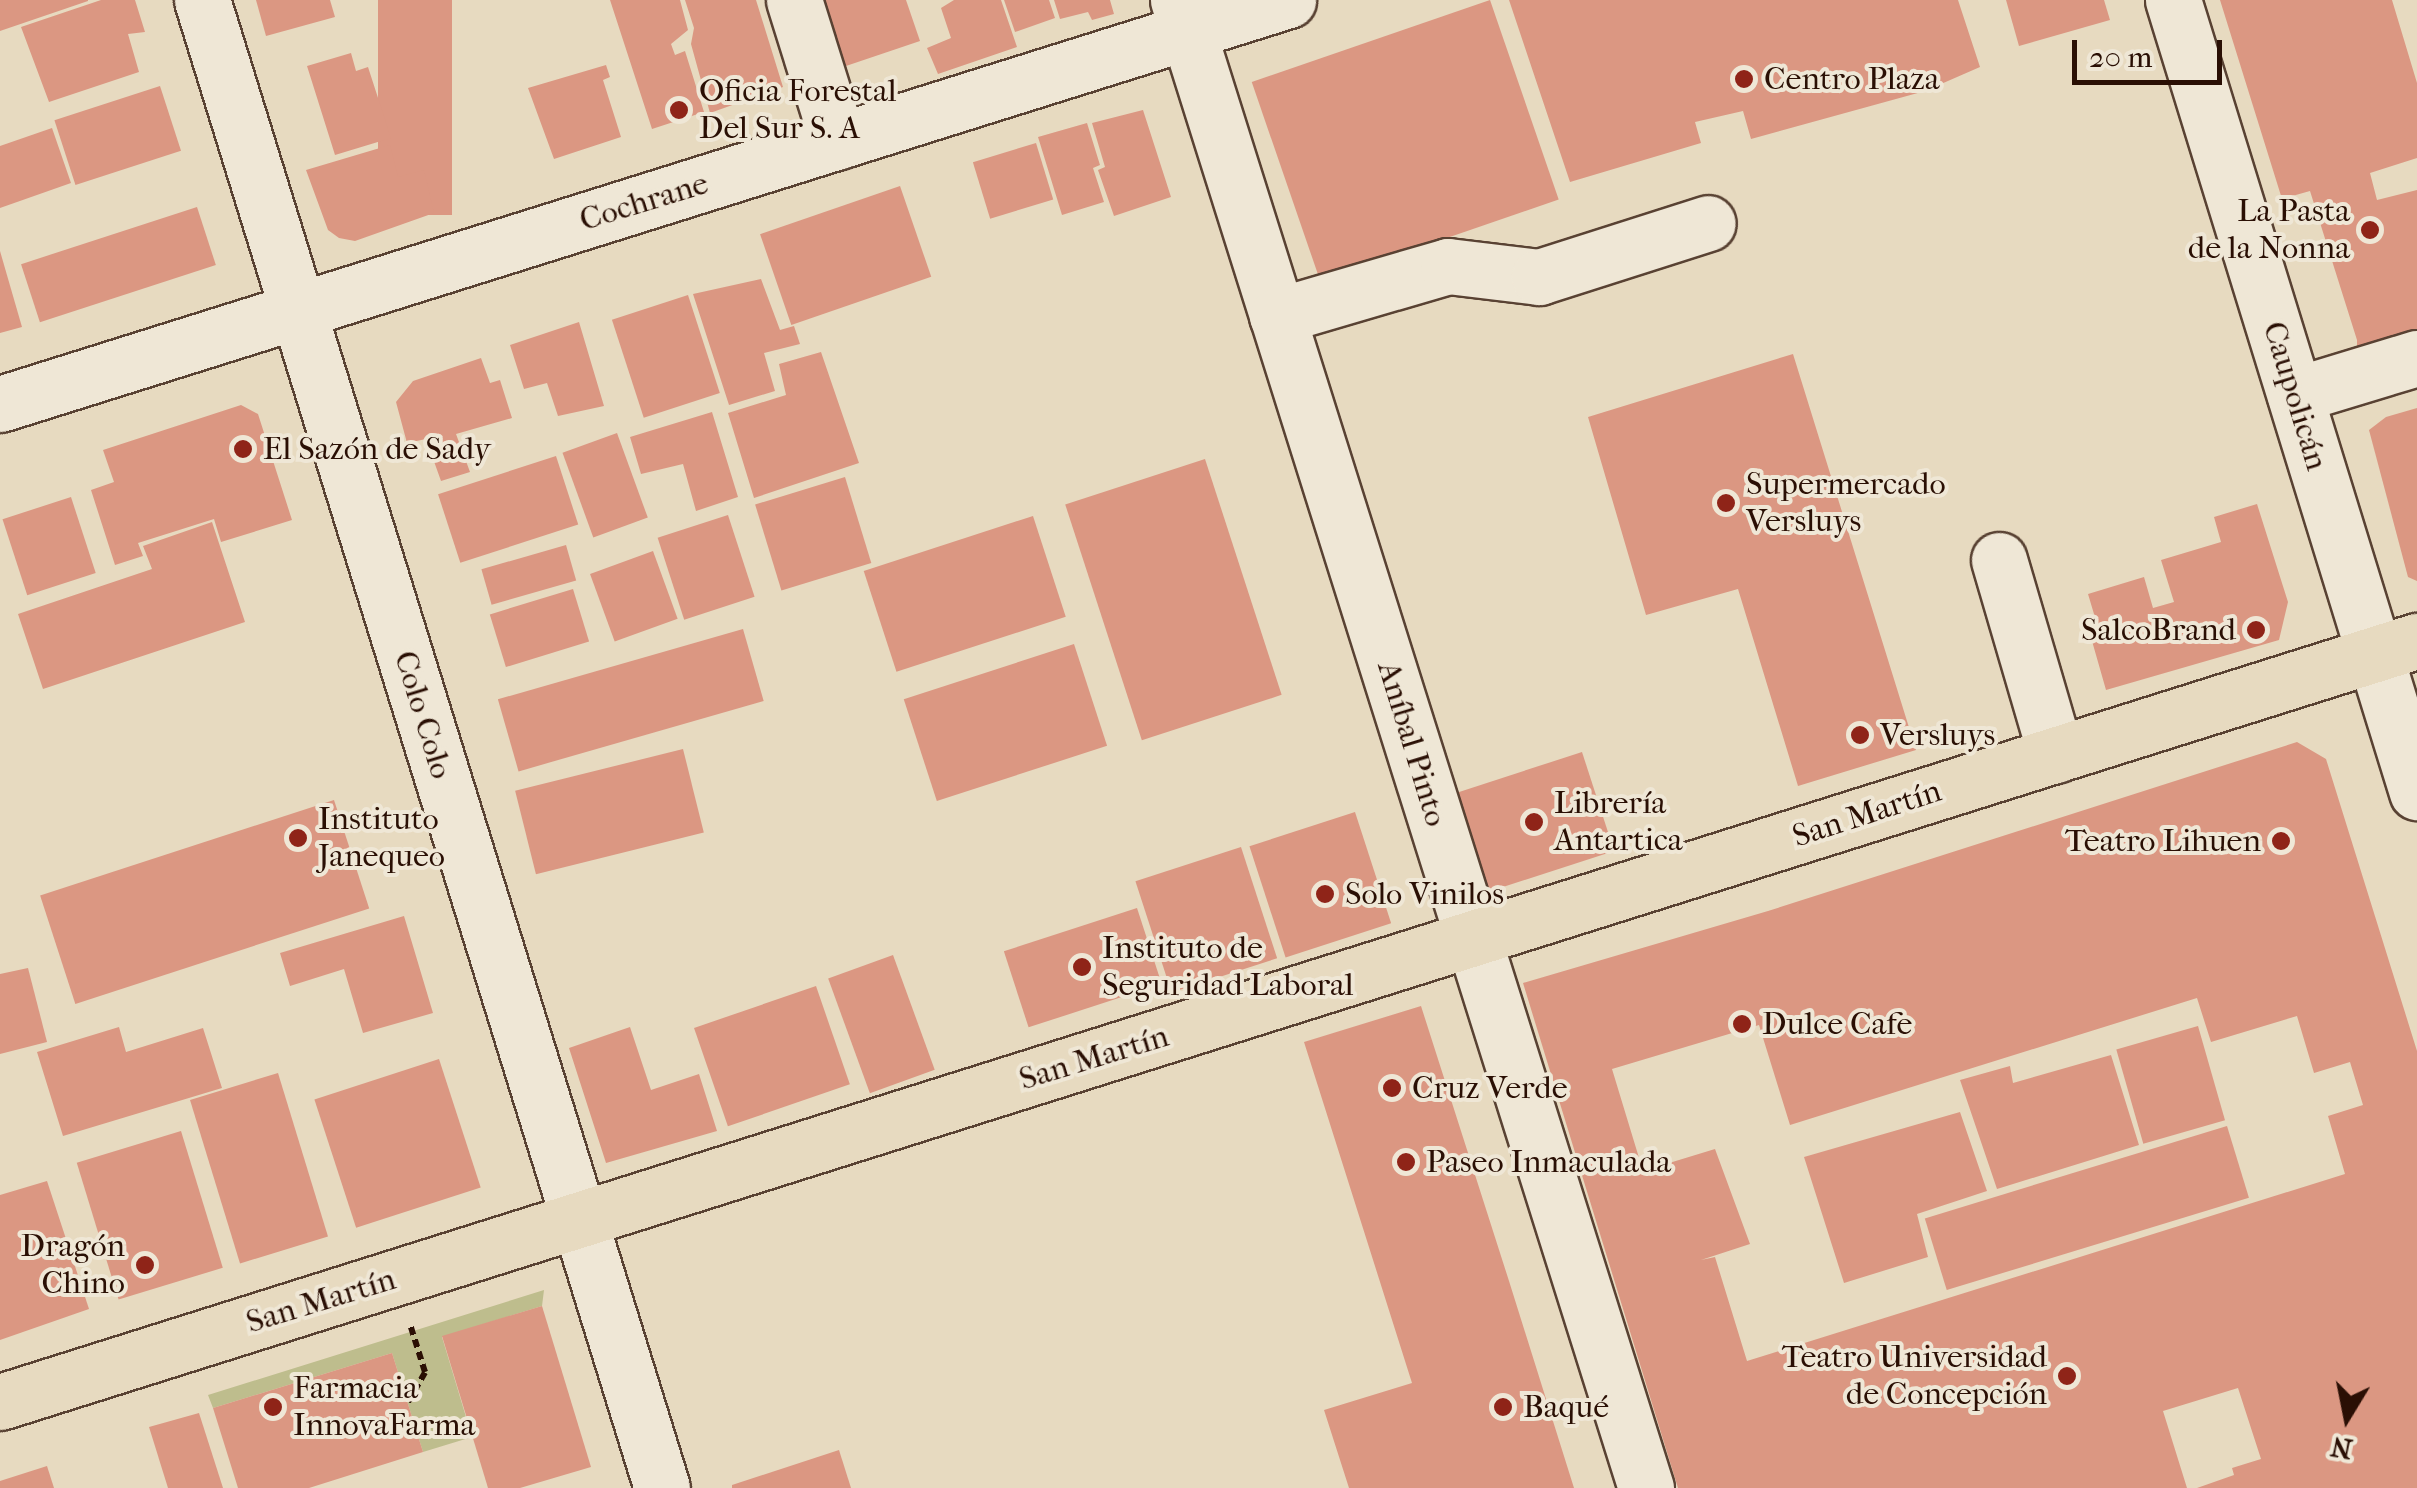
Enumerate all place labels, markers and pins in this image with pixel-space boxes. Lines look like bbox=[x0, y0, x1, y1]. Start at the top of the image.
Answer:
place label: Centro Plaza bbox=[1764, 60, 1940, 98]
marker: Centro Plaza bbox=[1733, 68, 1755, 90]
place label: Oficia Forestal Del Sur S. A bbox=[699, 73, 897, 148]
marker: Oficia Forestal Del Sur S. A bbox=[668, 99, 690, 121]
place label: La Pasta de la Nonna bbox=[2188, 193, 2350, 268]
marker: La Pasta de la Nonna bbox=[2359, 219, 2381, 241]
place label: El Sazón de Sady bbox=[263, 430, 491, 468]
marker: El Sazón de Sady bbox=[232, 438, 254, 460]
place label: Supermercado Versluys bbox=[1746, 466, 1946, 541]
marker: Supermercado Versluys bbox=[1715, 492, 1737, 514]
place label: SalcoBrand bbox=[2081, 611, 2236, 649]
marker: SalcoBrand bbox=[2245, 619, 2267, 641]
place label: Versluys bbox=[1880, 716, 1995, 754]
marker: Versluys bbox=[1849, 724, 1871, 746]
place label: Librería Antartica bbox=[1554, 785, 1683, 860]
place label: Instituto Janequeo bbox=[318, 801, 445, 876]
marker: Librería Antartica bbox=[1523, 811, 1545, 833]
place label: Teatro Lihuen bbox=[2065, 822, 2261, 860]
marker: Instituto Janequeo bbox=[287, 827, 309, 849]
marker: Teatro Lihuen bbox=[2270, 830, 2292, 852]
place label: Solo Vinilos bbox=[1345, 875, 1504, 913]
marker: Solo Vinilos bbox=[1314, 883, 1336, 905]
place label: Instituto de Seguridad Laboral bbox=[1102, 930, 1354, 1005]
marker: Instituto de Seguridad Laboral bbox=[1071, 956, 1093, 978]
place label: Dulce Cafe bbox=[1762, 1005, 1912, 1043]
marker: Dulce Cafe bbox=[1731, 1013, 1753, 1035]
place label: Cruz Verde bbox=[1412, 1069, 1568, 1107]
marker: Cruz Verde bbox=[1381, 1077, 1403, 1099]
place label: Paseo Inmaculada bbox=[1426, 1143, 1671, 1181]
marker: Paseo Inmaculada bbox=[1395, 1151, 1417, 1173]
place label: Dragón Chino bbox=[21, 1228, 125, 1303]
marker: Dragón Chino bbox=[134, 1254, 156, 1276]
place label: Teatro Universidad de Concepción bbox=[1782, 1339, 2047, 1414]
marker: Teatro Universidad de Concepción bbox=[2056, 1365, 2078, 1387]
place label: Farmacia InnovaFarma bbox=[293, 1370, 475, 1445]
place label: Baqué bbox=[1523, 1388, 1609, 1426]
marker: Farmacia InnovaFarma bbox=[262, 1396, 284, 1418]
marker: Baqué bbox=[1492, 1396, 1514, 1418]

